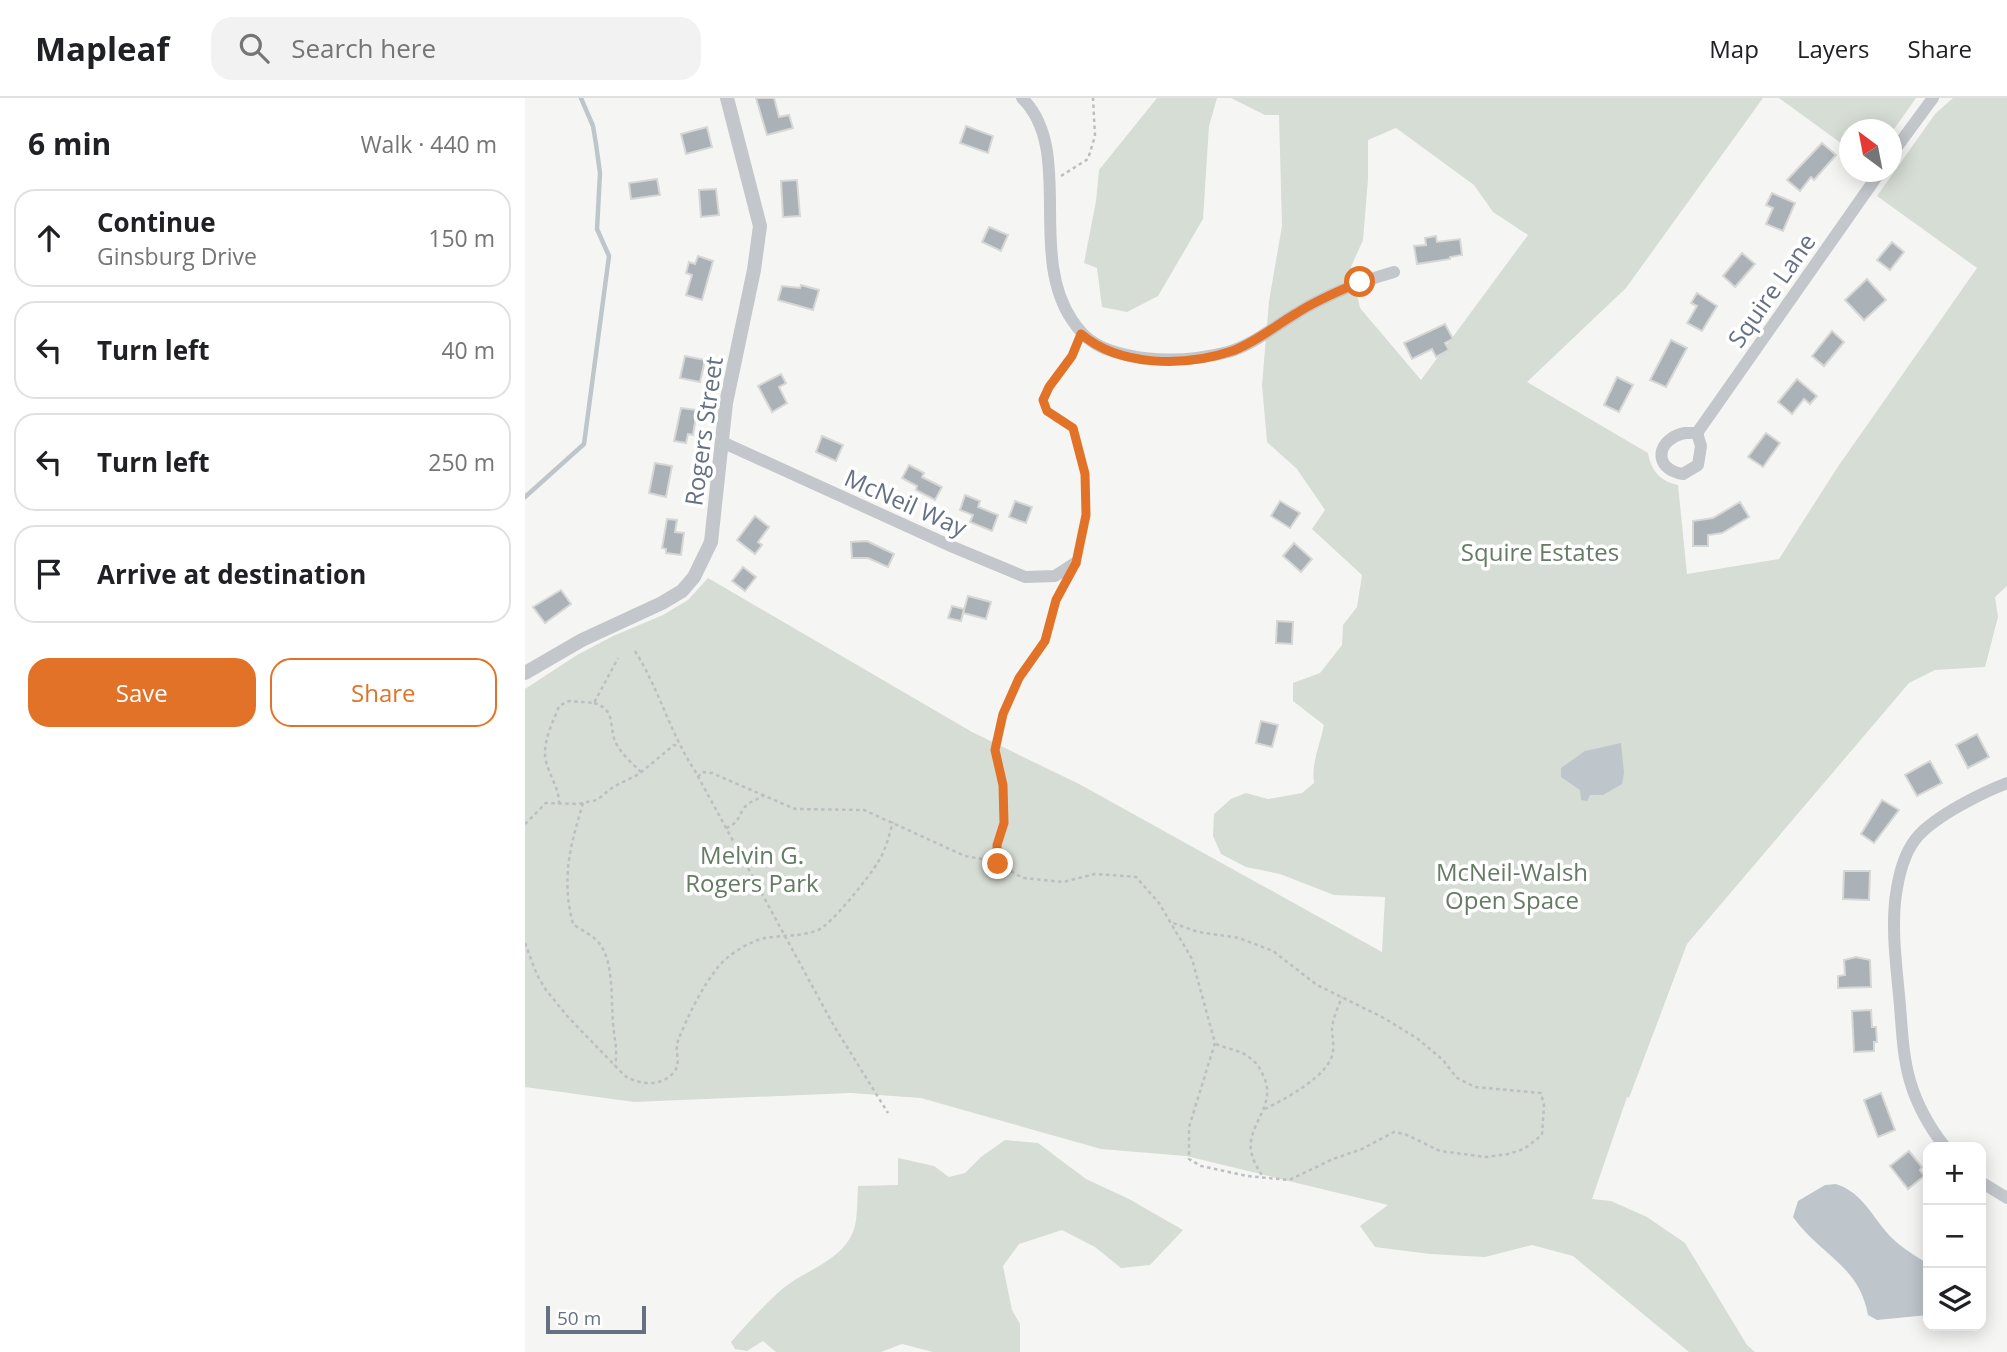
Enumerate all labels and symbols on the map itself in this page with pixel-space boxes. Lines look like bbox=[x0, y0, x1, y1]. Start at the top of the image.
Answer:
north arrow bbox=[1839, 119, 1902, 182]
street label: Squire Lane bbox=[1720, 226, 1822, 354]
route start bbox=[1344, 266, 1375, 297]
street label: Rogers Street bbox=[676, 354, 730, 508]
street label: McNeil Way bbox=[840, 460, 973, 544]
park label: Squire Estates bbox=[1461, 535, 1619, 568]
park label: Melvin G. Rogers Park bbox=[685, 838, 819, 899]
route end bbox=[982, 848, 1013, 879]
park label: McNeil-Walsh Open Space bbox=[1436, 855, 1588, 916]
scale bar bbox=[546, 1303, 646, 1335]

